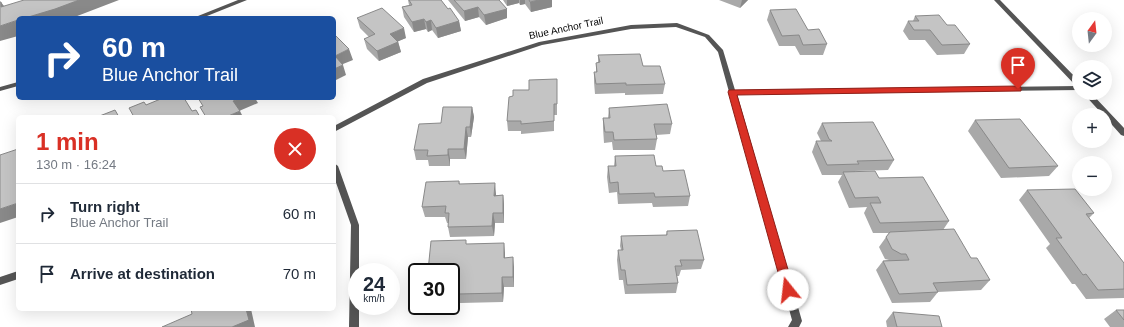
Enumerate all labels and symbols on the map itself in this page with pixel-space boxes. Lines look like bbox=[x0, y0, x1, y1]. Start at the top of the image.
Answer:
north arrow bbox=[1072, 12, 1112, 52]
street label: Blue Anchor Trail bbox=[528, 15, 604, 41]
pin bbox=[1001, 48, 1035, 89]
speed limit sign: 30 bbox=[408, 263, 460, 315]
position arrow bbox=[767, 269, 809, 311]

